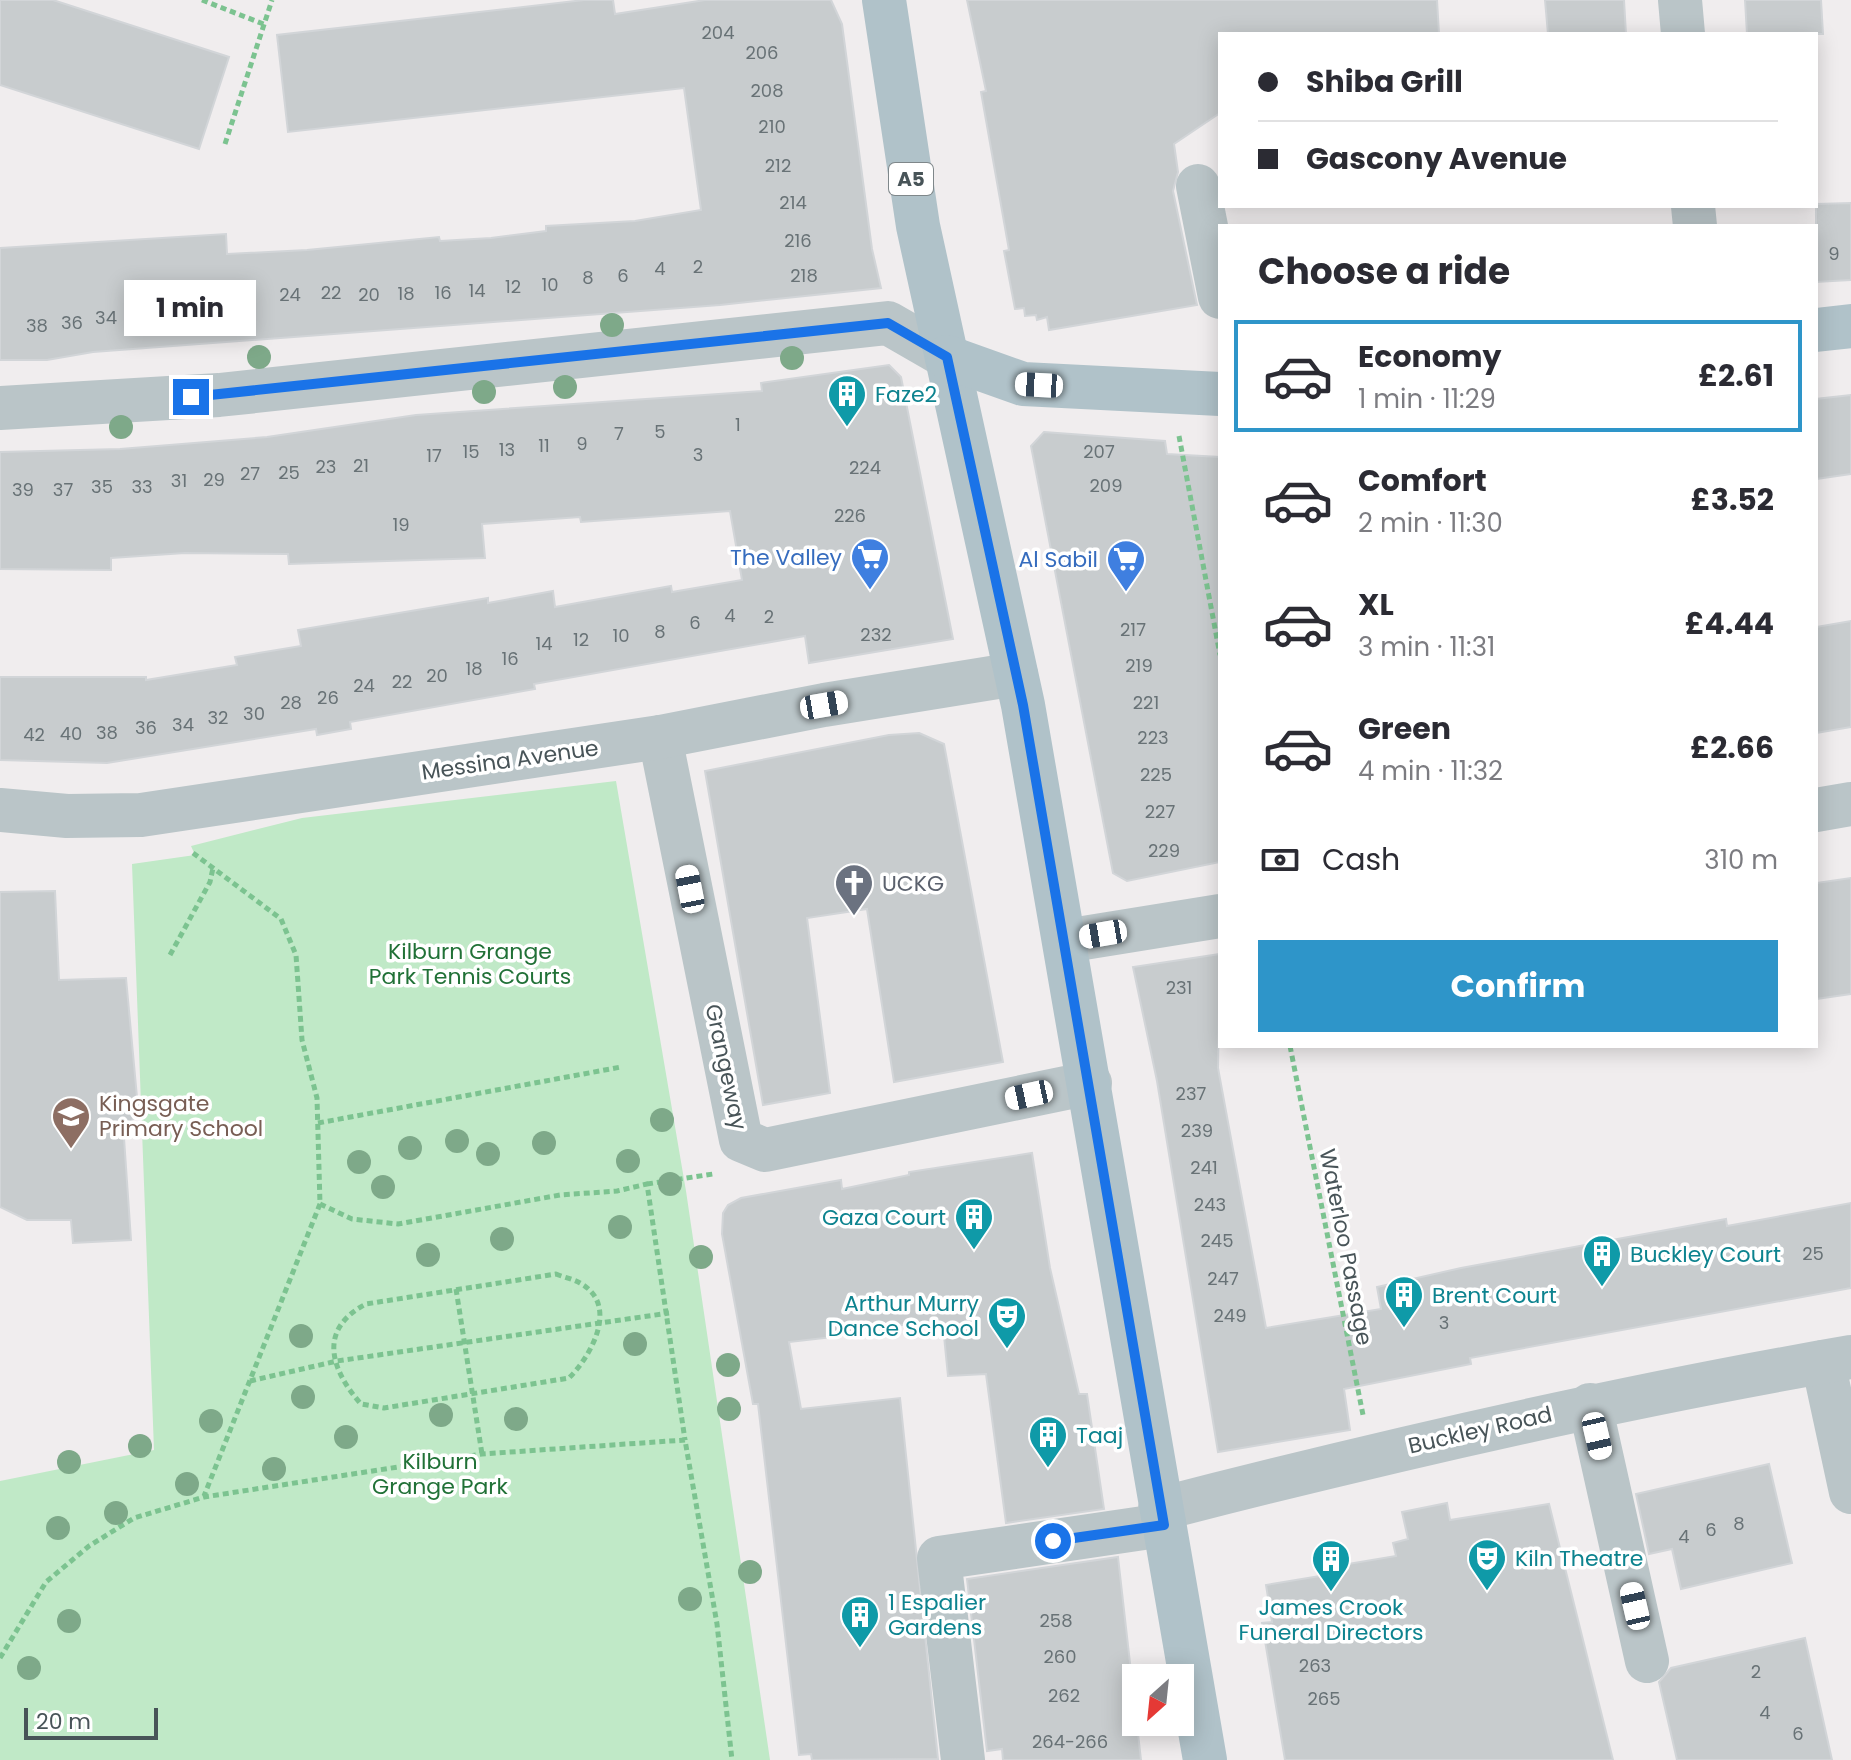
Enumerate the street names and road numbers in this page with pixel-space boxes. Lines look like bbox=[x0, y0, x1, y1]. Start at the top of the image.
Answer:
road number: A5 bbox=[889, 163, 933, 195]
street label: Messina Avenue bbox=[420, 732, 600, 788]
street label: Grangeway bbox=[698, 1001, 755, 1133]
street label: Waterloo Passage bbox=[1312, 1146, 1380, 1348]
street label: Buckley Road bbox=[1405, 1398, 1555, 1462]

